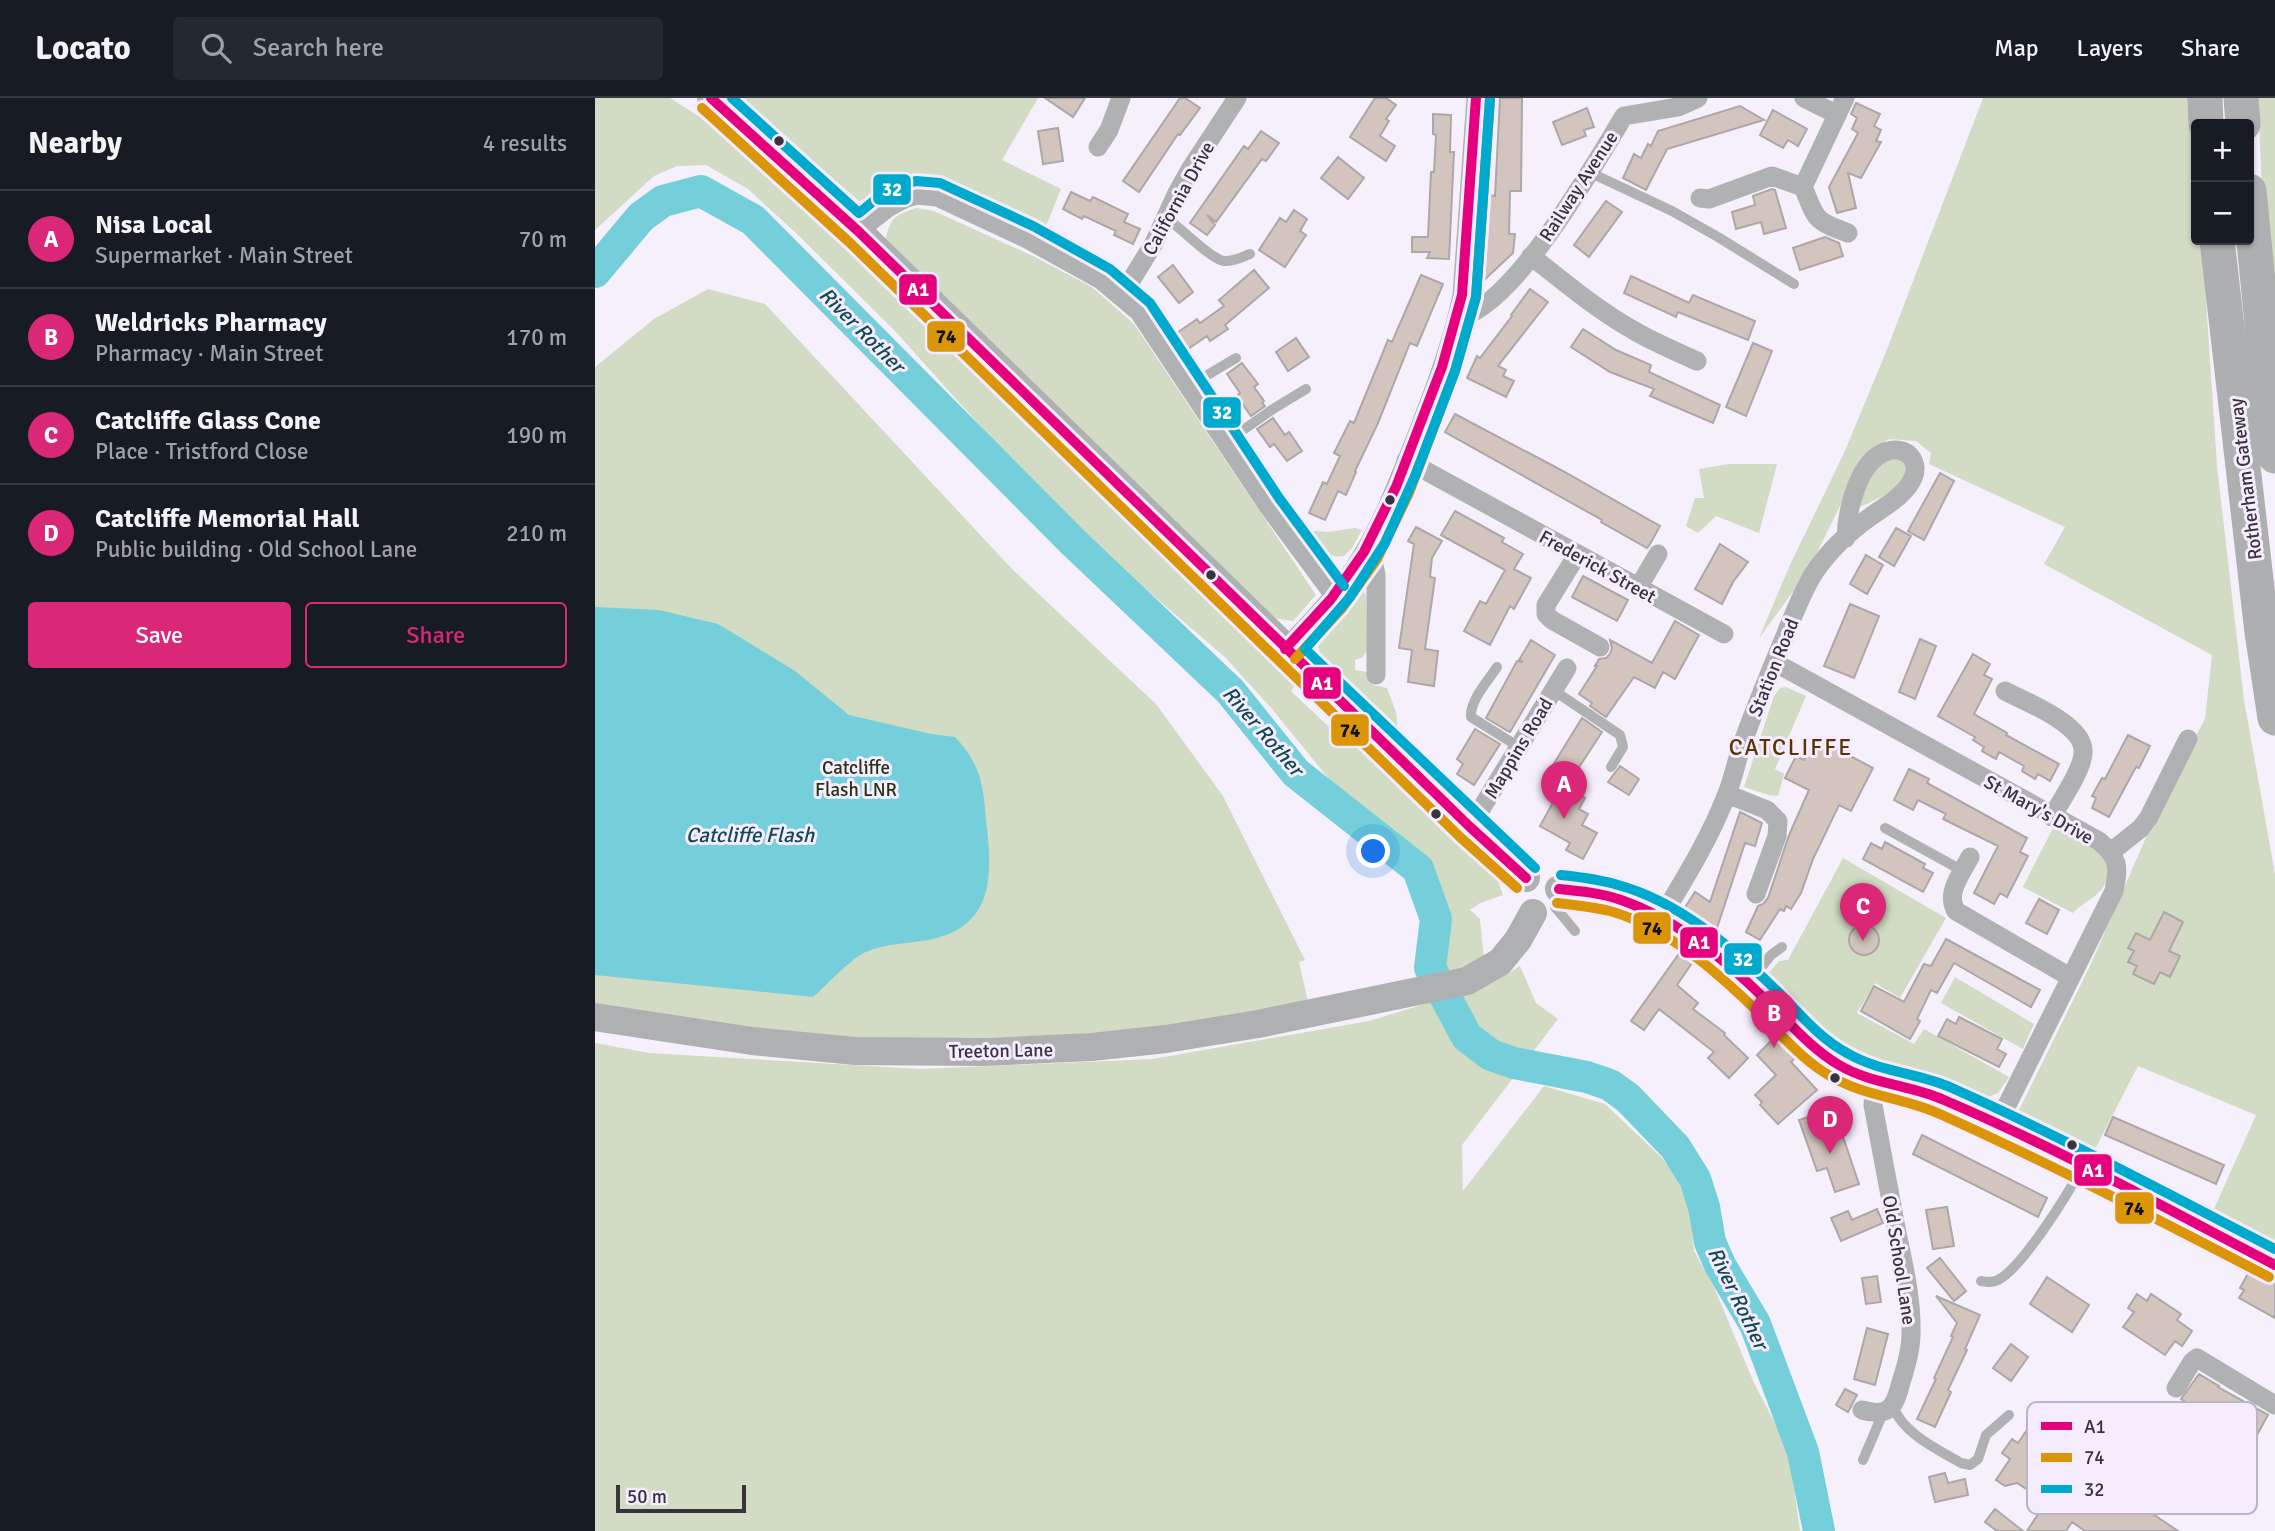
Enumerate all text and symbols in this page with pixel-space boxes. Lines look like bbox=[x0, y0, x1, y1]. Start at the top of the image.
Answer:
search box bbox=[173, 17, 663, 80]
text: Locato bbox=[35, 28, 131, 69]
icon: search bbox=[197, 29, 235, 67]
text: Search here bbox=[253, 32, 384, 64]
text: Map bbox=[1994, 33, 2039, 63]
text: Layers bbox=[2077, 33, 2143, 63]
text: Share bbox=[2181, 33, 2240, 63]
map controls bbox=[2191, 119, 2254, 245]
button: + bbox=[2191, 119, 2254, 182]
text: Nearby bbox=[28, 125, 122, 162]
street label: Railway Avenue bbox=[1534, 127, 1623, 246]
text: 4 results bbox=[483, 129, 567, 158]
unlabelled marker bbox=[772, 134, 786, 148]
street label: California Drive bbox=[1138, 137, 1220, 260]
line badge: 32 bbox=[872, 173, 912, 206]
text: 32 bbox=[882, 178, 902, 202]
button: − bbox=[2191, 182, 2254, 245]
text: Nisa Local bbox=[95, 209, 212, 241]
text: A bbox=[44, 225, 58, 254]
text: 70 m bbox=[519, 225, 567, 254]
text: Supermarket · Main Street bbox=[95, 241, 353, 270]
line badge: A1 bbox=[898, 273, 938, 306]
text: A1 bbox=[907, 278, 929, 302]
water label: River Rother bbox=[814, 282, 913, 381]
text: Weldricks Pharmacy bbox=[95, 307, 327, 339]
line badge: 74 bbox=[926, 320, 966, 353]
text: B bbox=[44, 323, 58, 352]
text: 170 m bbox=[506, 323, 567, 352]
text: 74 bbox=[936, 325, 956, 349]
text: Pharmacy · Main Street bbox=[95, 339, 323, 368]
line badge: 32 bbox=[1202, 396, 1242, 429]
street label: Rotherham Gateway bbox=[2224, 396, 2268, 561]
text: 32 bbox=[1212, 401, 1232, 425]
text: Catcliffe Glass Cone bbox=[95, 405, 321, 437]
text: C bbox=[44, 421, 58, 450]
text: 190 m bbox=[506, 421, 567, 450]
text: Place · Tristford Close bbox=[95, 437, 308, 466]
unlabelled marker bbox=[1383, 493, 1397, 507]
text: Catcliffe Memorial Hall bbox=[95, 503, 359, 535]
text: D bbox=[43, 519, 59, 548]
text: 210 m bbox=[506, 519, 567, 548]
street label: Frederick Street bbox=[1535, 525, 1660, 609]
text: Public building · Old School Lane bbox=[95, 535, 417, 564]
unlabelled marker bbox=[1204, 568, 1218, 582]
button: Save bbox=[28, 602, 291, 668]
button: Share bbox=[305, 602, 567, 668]
street label: Station Road bbox=[1743, 615, 1804, 720]
line badge: A1 bbox=[1302, 666, 1342, 700]
text: A1 bbox=[1311, 672, 1333, 696]
water label: River Rother bbox=[1217, 681, 1311, 784]
street label: Mappins Road bbox=[1479, 694, 1558, 803]
line badge: 74 bbox=[1330, 713, 1370, 747]
text: 74 bbox=[1340, 719, 1360, 743]
district label: CATCLIFFE bbox=[1729, 733, 1853, 762]
park label: Catcliffe Flash LNR bbox=[815, 756, 897, 802]
pin: A bbox=[1541, 761, 1587, 819]
street label: St Mary's Drive bbox=[1980, 770, 2098, 850]
unlabelled marker bbox=[1429, 807, 1443, 821]
water label: Catcliffe Flash bbox=[686, 822, 815, 848]
your location bbox=[1356, 834, 1390, 868]
pin: C bbox=[1840, 883, 1886, 941]
line badge: 74 bbox=[1632, 911, 1672, 945]
text: 74 bbox=[1642, 917, 1662, 941]
line badge: A1 bbox=[1679, 926, 1719, 959]
text: A1 bbox=[1688, 931, 1710, 955]
line badge: 32 bbox=[1723, 942, 1763, 976]
text: 32 bbox=[1733, 948, 1753, 972]
pin: B bbox=[1751, 990, 1797, 1048]
street label: Treeton Lane bbox=[949, 1038, 1053, 1064]
unlabelled marker bbox=[1828, 1071, 1842, 1085]
pin: D bbox=[1807, 1096, 1853, 1154]
unlabelled marker bbox=[2065, 1138, 2079, 1152]
line badge: A1 bbox=[2073, 1153, 2113, 1187]
text: A1 bbox=[2082, 1159, 2104, 1183]
line badge: 74 bbox=[2114, 1191, 2155, 1225]
street label: Old School Lane bbox=[1877, 1194, 1921, 1327]
text: 74 bbox=[2124, 1197, 2144, 1221]
water label: River Rother bbox=[1702, 1243, 1775, 1356]
legend bbox=[2027, 1402, 2257, 1514]
text: A1 bbox=[2084, 1415, 2106, 1439]
text: 74 bbox=[2084, 1446, 2105, 1470]
text: 32 bbox=[2084, 1478, 2105, 1502]
scale bar bbox=[616, 1482, 745, 1514]
text: 50 m bbox=[627, 1485, 667, 1509]

